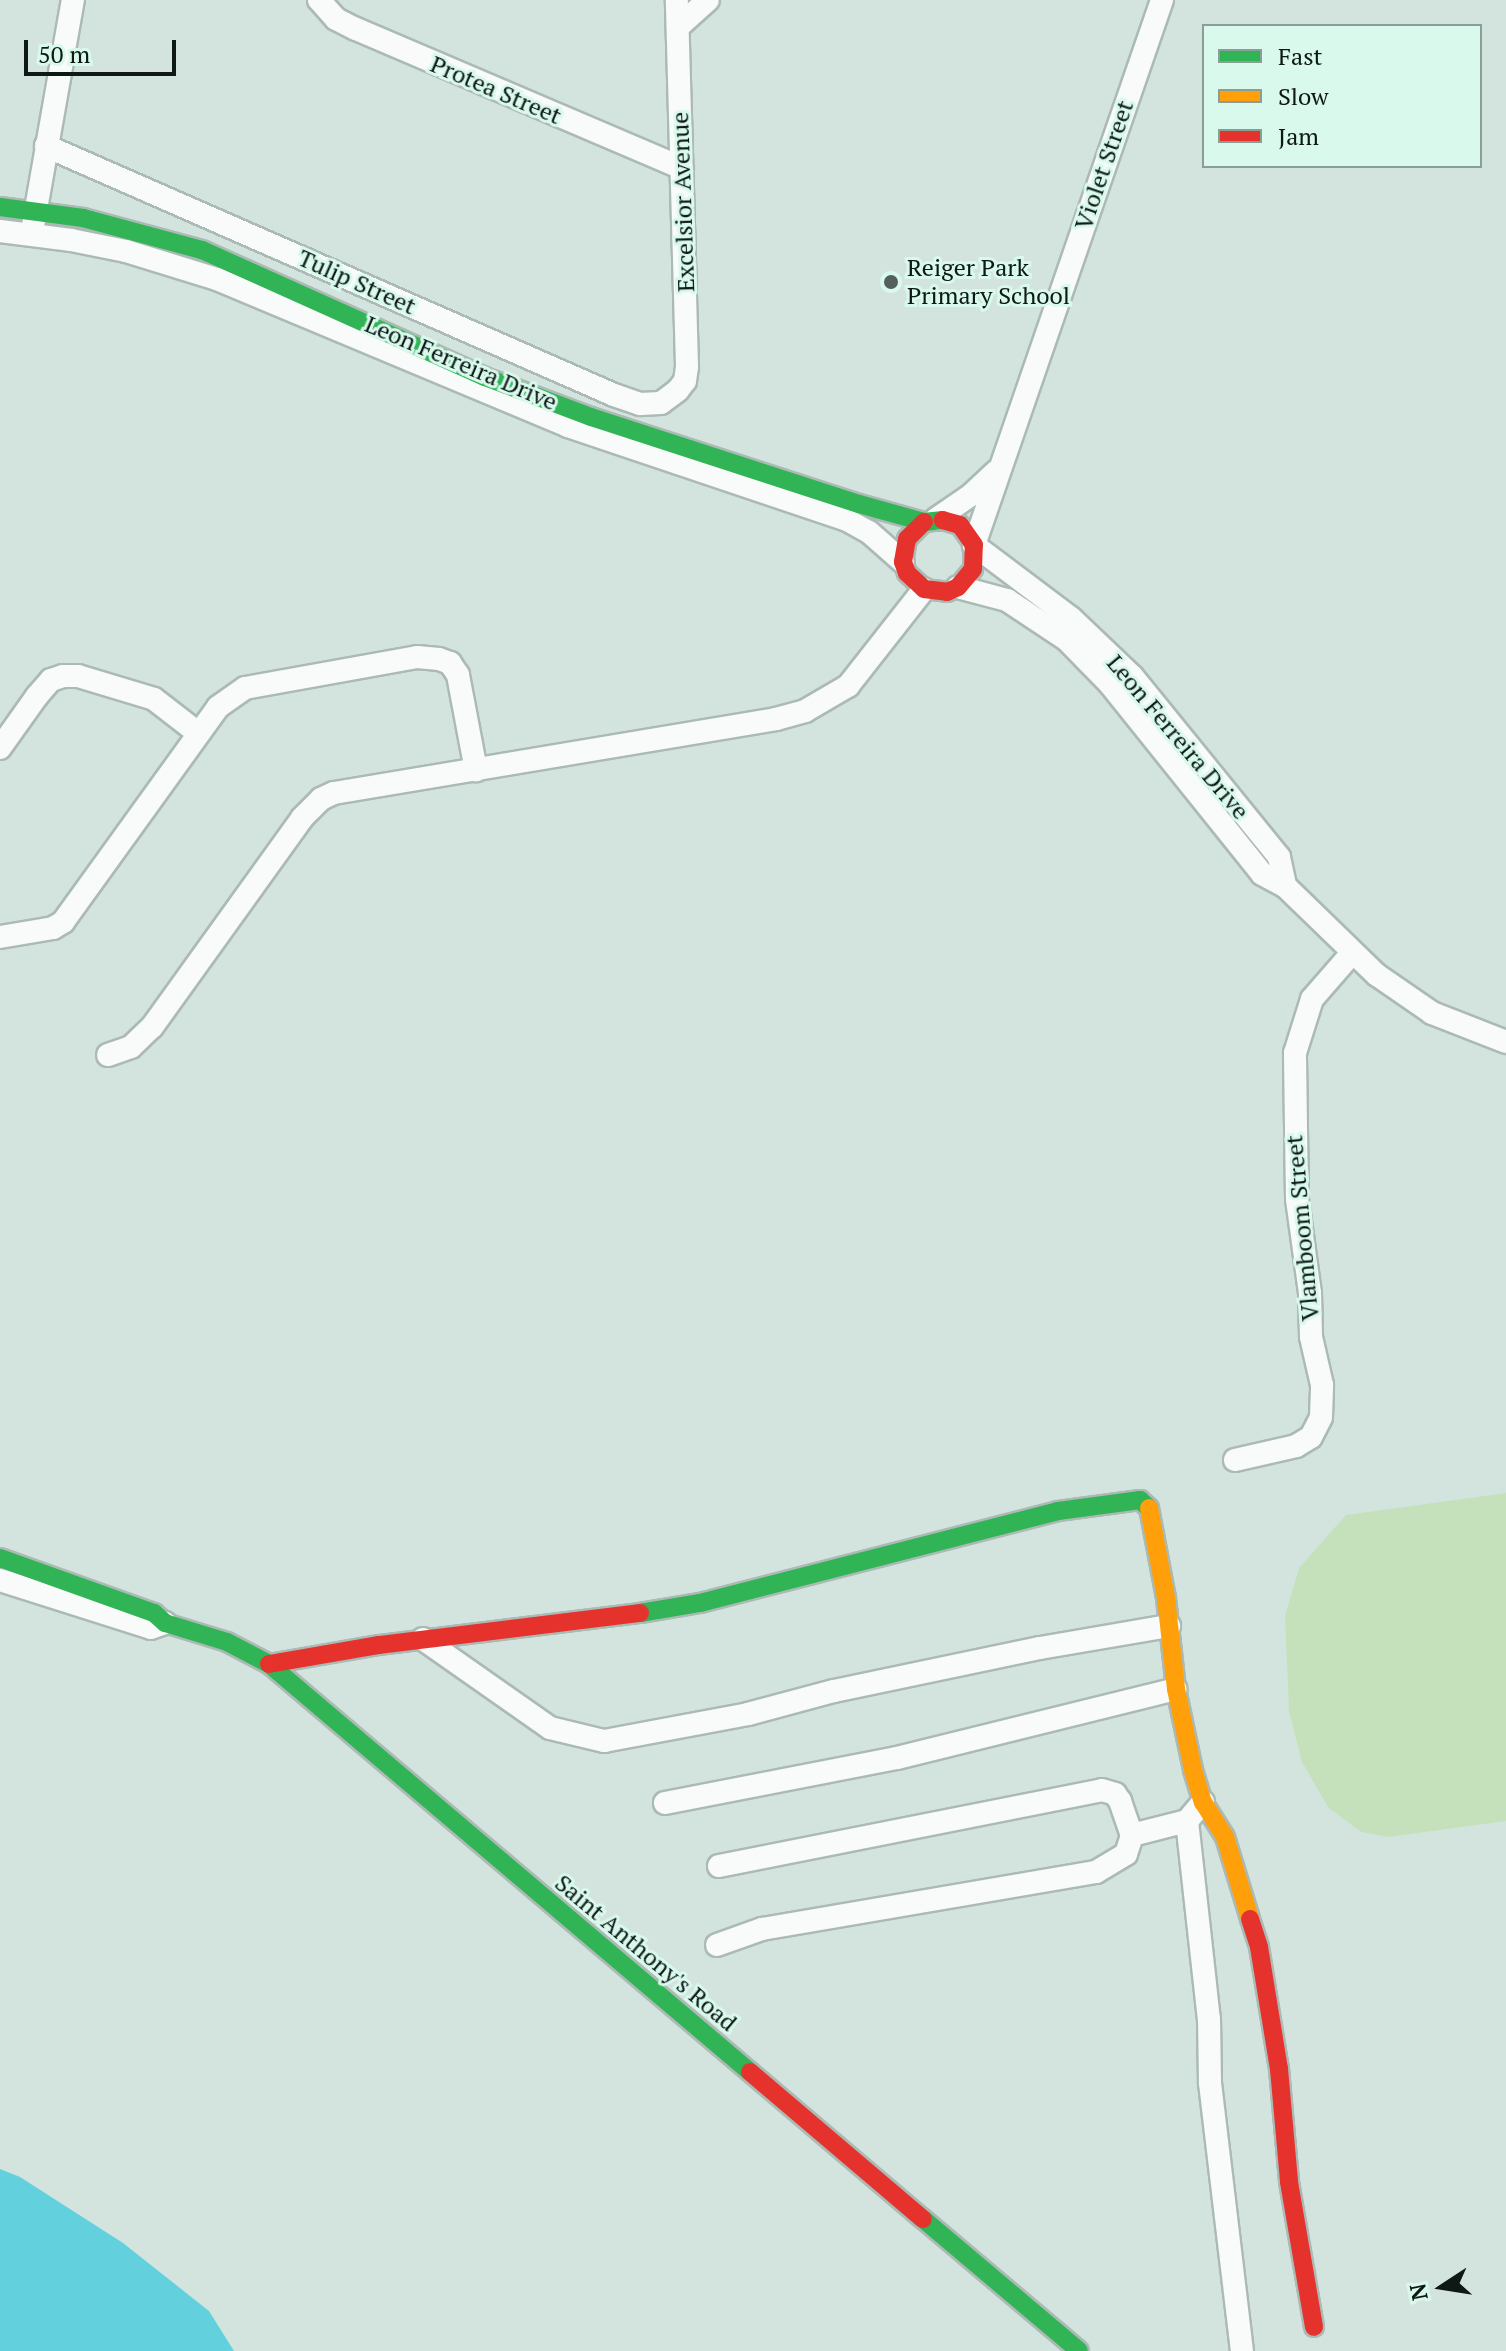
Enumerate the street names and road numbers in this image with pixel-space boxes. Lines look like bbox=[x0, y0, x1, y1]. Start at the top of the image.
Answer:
street label: Protea Street bbox=[426, 49, 566, 131]
street label: Violet Street bbox=[1068, 97, 1140, 233]
street label: Excelsior Avenue bbox=[665, 111, 701, 293]
street label: Tulip Street bbox=[294, 243, 420, 321]
street label: Leon Ferreira Drive bbox=[361, 310, 561, 416]
street label: Leon Ferreira Drive bbox=[1101, 649, 1255, 825]
street label: Vlamboom Street bbox=[1280, 1134, 1324, 1322]
street label: Saint Anthony's Road bbox=[549, 1868, 743, 2038]

